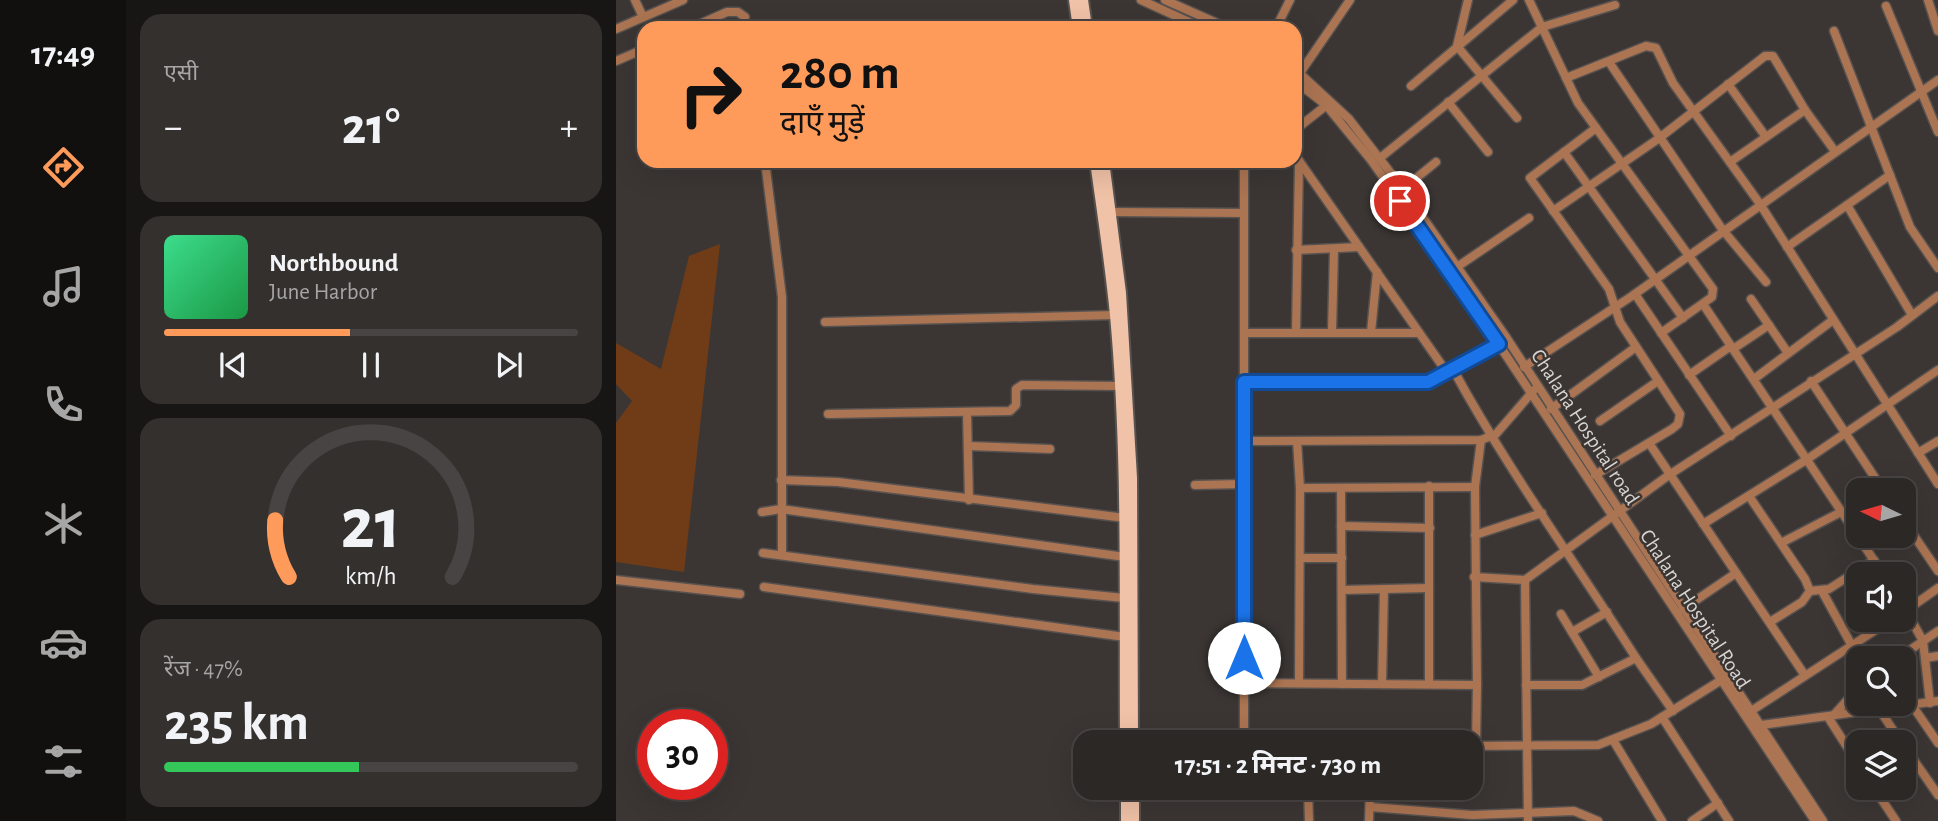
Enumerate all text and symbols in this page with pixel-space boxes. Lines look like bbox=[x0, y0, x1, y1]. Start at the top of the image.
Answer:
text: 17:49 bbox=[31, 38, 95, 70]
icon: right bbox=[665, 49, 756, 140]
text: 280 m bbox=[780, 49, 900, 98]
text: एसी bbox=[164, 62, 198, 85]
text: 21° bbox=[342, 101, 400, 153]
text: दाएँ मुड़ें bbox=[780, 107, 865, 139]
text: − bbox=[164, 109, 182, 147]
text: + bbox=[560, 109, 578, 147]
icon: directions bbox=[39, 143, 88, 192]
pin bbox=[1370, 171, 1430, 231]
icon: arrive bbox=[1381, 182, 1419, 220]
text: Northbound bbox=[269, 250, 398, 276]
icon: music bbox=[39, 262, 88, 311]
text: June Harbor bbox=[269, 281, 377, 304]
street label: Chalana Hospital road bbox=[1527, 345, 1643, 509]
icon: previous bbox=[214, 346, 252, 384]
icon: pause bbox=[352, 346, 390, 384]
icon: next bbox=[490, 346, 528, 384]
icon: phone bbox=[39, 380, 88, 429]
north arrow bbox=[1846, 478, 1916, 548]
map controls bbox=[1846, 478, 1916, 800]
text: 21 bbox=[341, 490, 401, 563]
icon: climate bbox=[39, 499, 88, 548]
street label: Chalana Hospital Road bbox=[1636, 526, 1754, 692]
button: sound bbox=[1846, 562, 1916, 632]
text: km/h bbox=[345, 564, 397, 589]
icon: car bbox=[39, 618, 88, 667]
position arrow bbox=[1207, 621, 1281, 695]
button: search bbox=[1846, 646, 1916, 716]
text: रेंज · 47% bbox=[164, 658, 243, 681]
text: 235 km bbox=[164, 697, 309, 749]
speed limit sign: 30 bbox=[637, 709, 728, 800]
button: layers bbox=[1846, 730, 1916, 800]
icon: filters bbox=[39, 737, 88, 786]
text: 17:51 · 2 मिनट · 730 m bbox=[1175, 752, 1381, 778]

